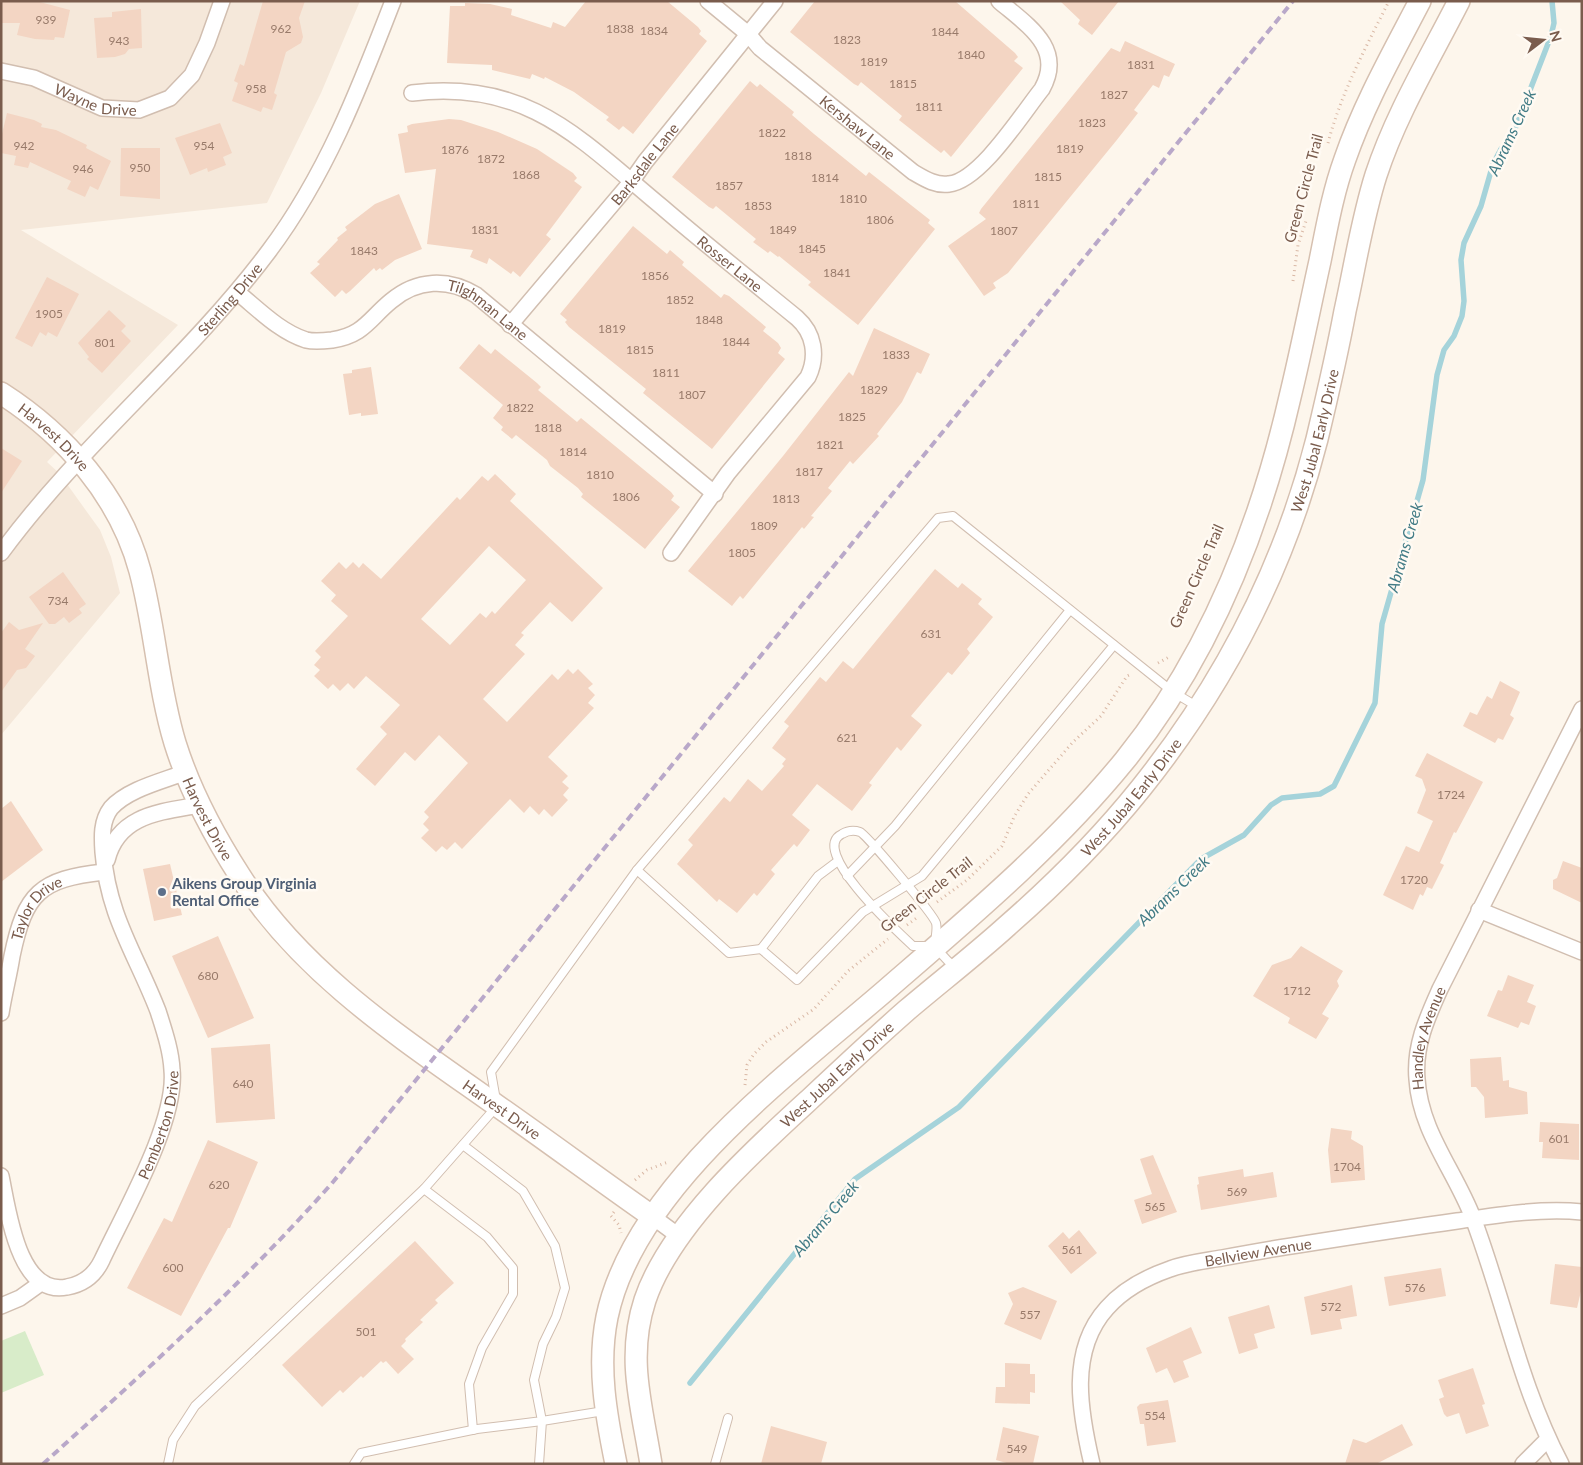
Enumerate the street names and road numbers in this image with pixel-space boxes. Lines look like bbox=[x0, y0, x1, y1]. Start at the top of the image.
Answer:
street label: Wayne Drive bbox=[52, 79, 137, 119]
street label: Kershaw Lane bbox=[816, 91, 899, 163]
street label: Barksdale Lane bbox=[607, 119, 682, 208]
street label: Green Circle Trail bbox=[1280, 132, 1326, 244]
street label: Rosser Lane bbox=[694, 232, 766, 295]
street label: Sterling Drive bbox=[194, 259, 266, 339]
street label: Tilghman Lane bbox=[446, 275, 532, 344]
street label: West Jubal Early Drive bbox=[1287, 367, 1342, 515]
street label: Harvest Drive bbox=[15, 399, 93, 474]
street label: Green Circle Trail bbox=[1165, 521, 1227, 631]
street label: West Jubal Early Drive bbox=[1077, 734, 1185, 860]
street label: Harvest Drive bbox=[179, 774, 237, 863]
street label: Green Circle Trail bbox=[876, 852, 976, 936]
street label: Taylor Drive bbox=[7, 872, 65, 942]
street label: Handley Avenue bbox=[1408, 983, 1449, 1091]
street label: West Jubal Early Drive bbox=[776, 1017, 897, 1131]
street label: Pemberton Drive bbox=[134, 1070, 181, 1182]
street label: Harvest Drive bbox=[460, 1076, 544, 1143]
street label: Bellview Avenue bbox=[1203, 1234, 1313, 1270]

